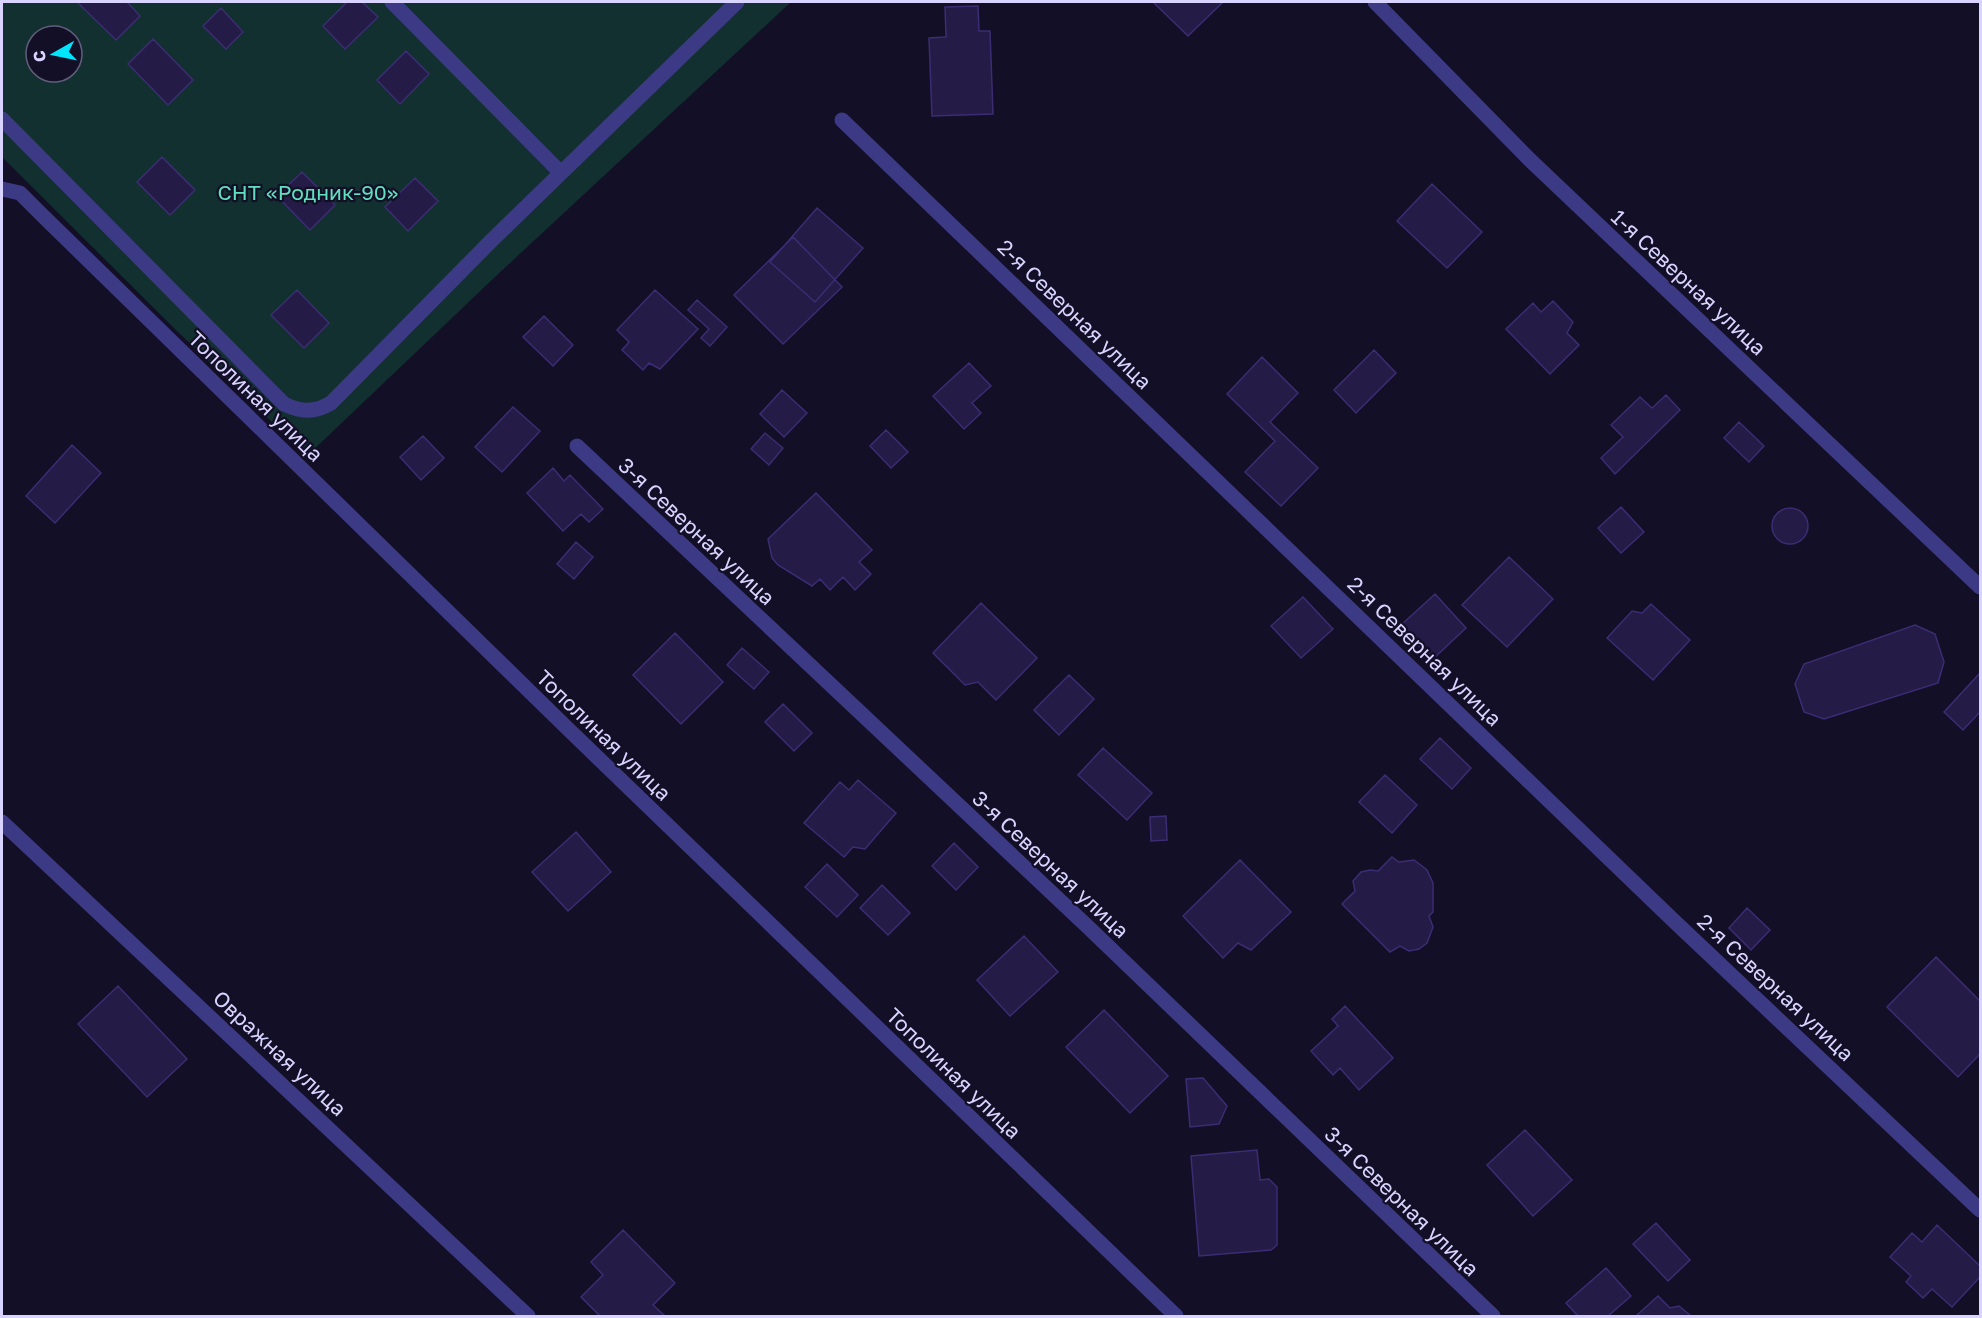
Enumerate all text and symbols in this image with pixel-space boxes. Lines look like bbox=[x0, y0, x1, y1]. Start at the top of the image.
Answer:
north arrow bbox=[24, 24, 84, 84]
text: С bbox=[28, 49, 50, 64]
park label: СНТ «Родник-90» bbox=[218, 179, 398, 205]
street label: 1-я Северная улица bbox=[1606, 204, 1772, 360]
street label: 2-я Северная улица bbox=[993, 234, 1157, 394]
street label: Тополиная улица bbox=[183, 325, 329, 467]
street label: 3-я Северная улица bbox=[613, 452, 781, 610]
street label: 2-я Северная улица bbox=[1343, 571, 1507, 731]
street label: Тополиная улица bbox=[531, 664, 677, 806]
street label: 3-я Северная улица bbox=[967, 785, 1135, 943]
street label: 2-я Северная улица bbox=[1692, 908, 1860, 1066]
street label: Овражная улица bbox=[208, 985, 352, 1121]
street label: Тополиная улица bbox=[881, 1002, 1027, 1144]
street label: 3-я Северная улица bbox=[1319, 1121, 1485, 1281]

